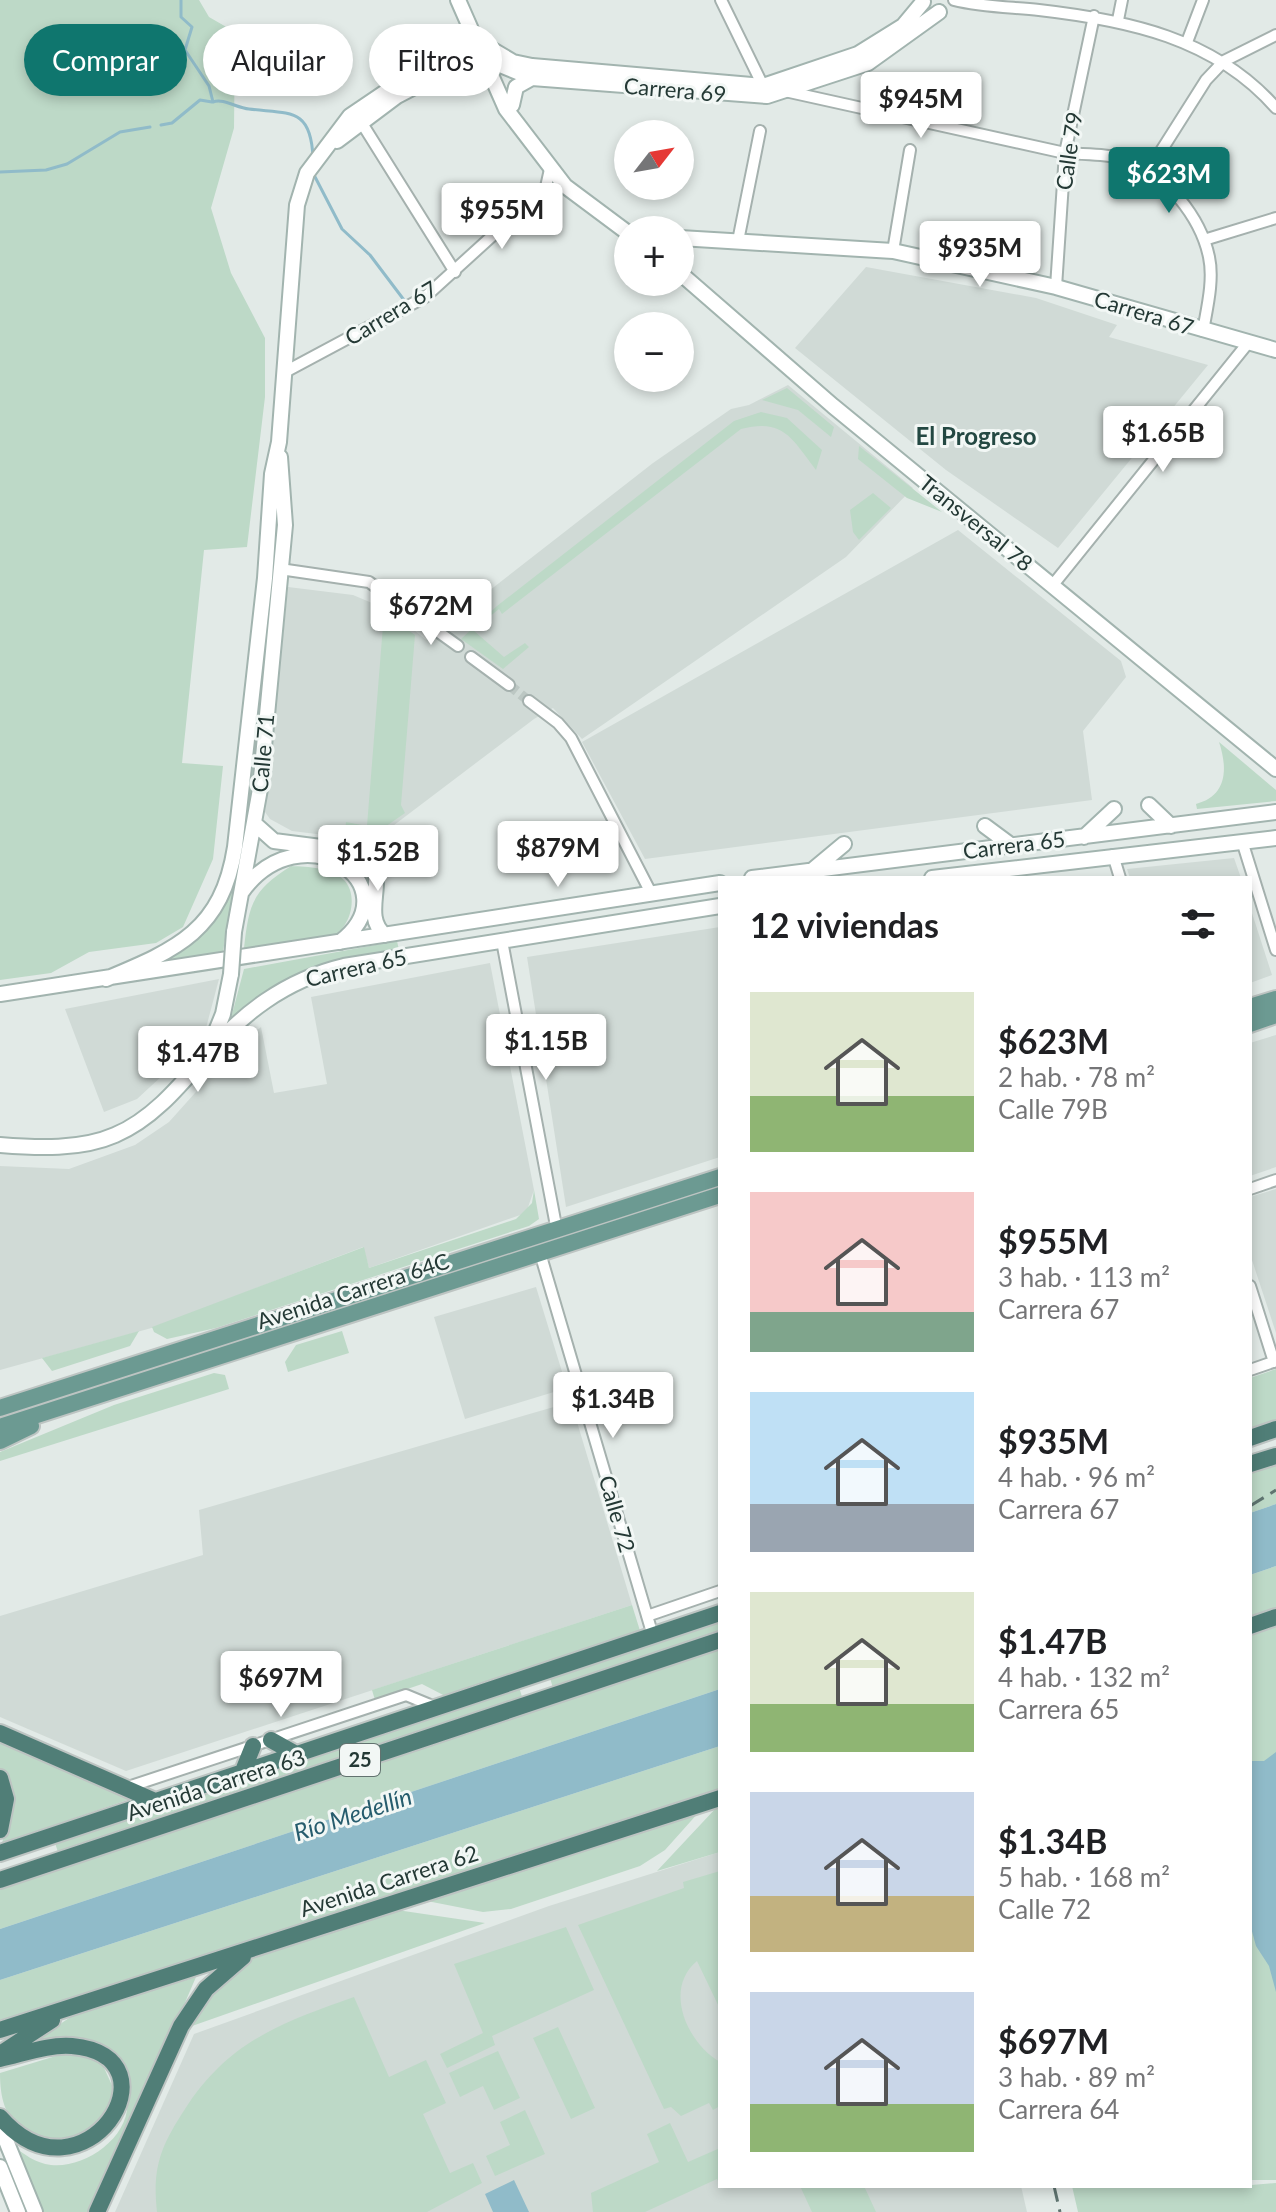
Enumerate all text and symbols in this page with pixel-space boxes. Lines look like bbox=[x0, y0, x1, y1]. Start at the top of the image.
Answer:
chip: Comprar bbox=[24, 24, 187, 96]
chip: Alquilar bbox=[203, 24, 353, 96]
chip: Filtros bbox=[369, 24, 502, 96]
street label: Carrera 69 bbox=[623, 72, 727, 107]
pin: $945M bbox=[865, 72, 977, 140]
text: $945M bbox=[879, 82, 963, 114]
street label: Calle 79 bbox=[1050, 110, 1087, 192]
north arrow bbox=[614, 120, 694, 200]
map controls bbox=[614, 120, 694, 392]
pin: $623M bbox=[1113, 147, 1225, 215]
text: $623M bbox=[1127, 157, 1211, 189]
pin: $955M bbox=[446, 183, 558, 251]
text: $955M bbox=[460, 193, 544, 225]
button: + bbox=[614, 216, 694, 296]
pin: $935M bbox=[924, 221, 1036, 289]
text: $935M bbox=[938, 231, 1022, 263]
street label: Carrera 67 bbox=[340, 275, 442, 351]
street label: Carrera 67 bbox=[1091, 285, 1197, 340]
button: − bbox=[614, 312, 694, 392]
pin: $1.65B bbox=[1098, 406, 1228, 474]
text: $1.65B bbox=[1121, 416, 1205, 448]
district label: El Progreso bbox=[916, 421, 1036, 450]
street label: Transversal 78 bbox=[914, 469, 1039, 577]
pin: $672M bbox=[375, 579, 487, 647]
text: $672M bbox=[389, 589, 473, 621]
street label: Calle 71 bbox=[246, 713, 279, 793]
pin: $879M bbox=[502, 821, 614, 889]
pin: $1.52B bbox=[313, 825, 443, 893]
street label: Carrera 65 bbox=[961, 825, 1067, 864]
text: $879M bbox=[516, 831, 600, 863]
text: $1.52B bbox=[336, 835, 420, 867]
icon: filters bbox=[1176, 902, 1220, 946]
text: 12 viviendas bbox=[750, 904, 939, 945]
street label: Carrera 65 bbox=[303, 943, 409, 992]
pin: $1.15B bbox=[481, 1014, 611, 1082]
text: $623M bbox=[998, 1020, 1109, 1061]
text: $1.15B bbox=[504, 1024, 588, 1056]
icon: home bbox=[814, 1024, 910, 1120]
pin: $1.47B bbox=[133, 1026, 263, 1094]
text: $1.47B bbox=[156, 1036, 240, 1068]
text: 2 hab. · 78 m² bbox=[998, 1061, 1155, 1093]
text: Calle 79B bbox=[998, 1093, 1108, 1125]
text: $955M bbox=[998, 1220, 1109, 1261]
icon: home bbox=[814, 1224, 910, 1320]
street label: Avenida Carrera 64C bbox=[253, 1247, 453, 1334]
text: 3 hab. · 113 m² bbox=[998, 1261, 1170, 1293]
text: Carrera 67 bbox=[998, 1293, 1119, 1325]
pin: $1.34B bbox=[548, 1372, 678, 1440]
text: $1.34B bbox=[571, 1382, 655, 1414]
text: $935M bbox=[998, 1420, 1109, 1461]
icon: home bbox=[814, 1424, 910, 1520]
text: 4 hab. · 96 m² bbox=[998, 1461, 1155, 1493]
street label: Calle 72 bbox=[594, 1472, 641, 1555]
text: Carrera 67 bbox=[998, 1493, 1119, 1525]
text: $1.47B bbox=[998, 1620, 1107, 1661]
icon: home bbox=[814, 1624, 910, 1720]
pin: $697M bbox=[225, 1651, 337, 1719]
text: $697M bbox=[239, 1661, 323, 1693]
text: 4 hab. · 132 m² bbox=[998, 1661, 1170, 1693]
text: Carrera 65 bbox=[998, 1693, 1119, 1725]
street label: Avenida Carrera 63 bbox=[123, 1743, 308, 1826]
road number: 25 bbox=[340, 1744, 380, 1776]
water label: Río Medellín bbox=[290, 1781, 415, 1846]
text: $1.34B bbox=[998, 1820, 1107, 1861]
icon: home bbox=[814, 1824, 910, 1920]
street label: Avenida Carrera 62 bbox=[296, 1839, 481, 1922]
text: 5 hab. · 168 m² bbox=[998, 1861, 1170, 1893]
text: Calle 72 bbox=[998, 1893, 1091, 1925]
text: $697M bbox=[998, 2020, 1109, 2061]
icon: home bbox=[814, 2024, 910, 2120]
text: 3 hab. · 89 m² bbox=[998, 2061, 1155, 2093]
text: Carrera 64 bbox=[998, 2093, 1119, 2125]

